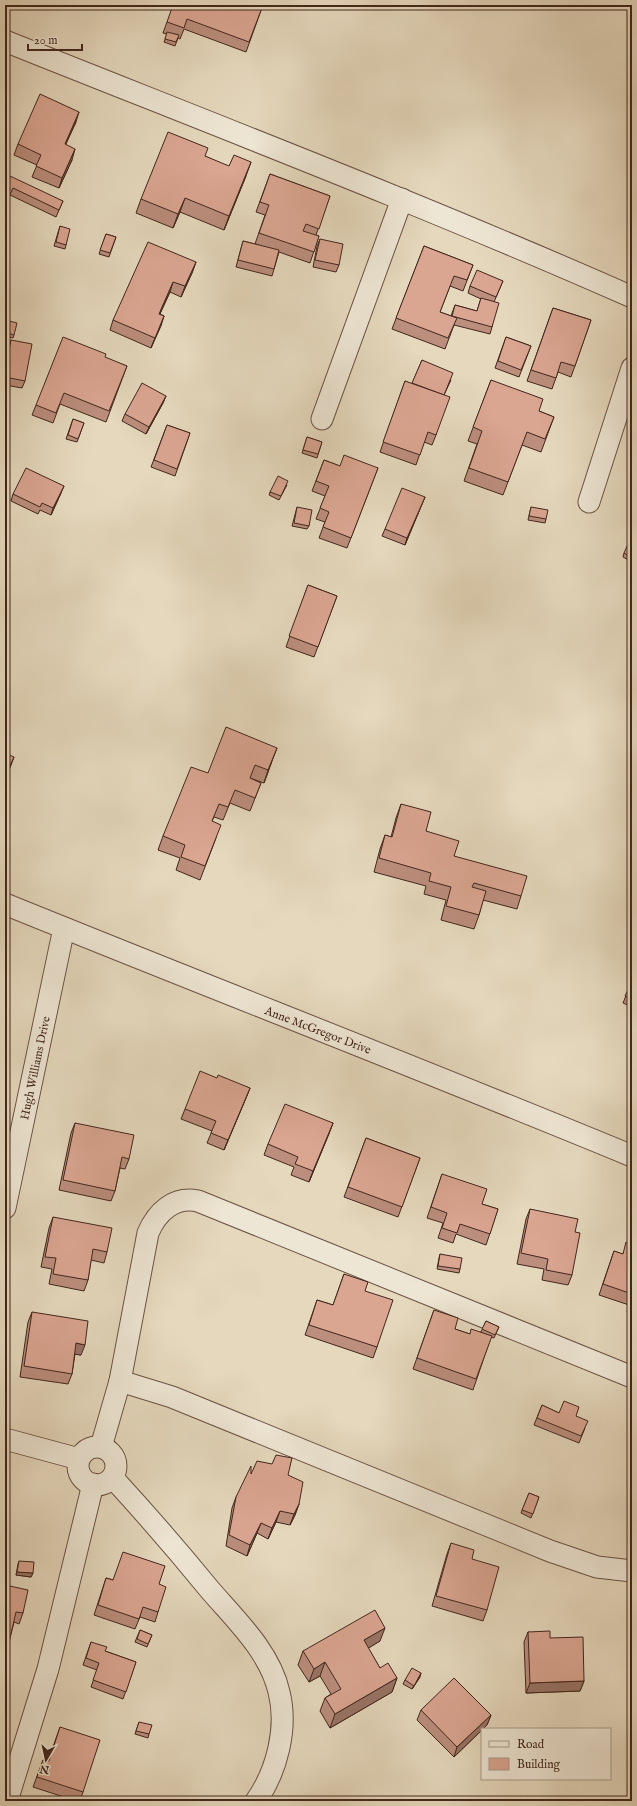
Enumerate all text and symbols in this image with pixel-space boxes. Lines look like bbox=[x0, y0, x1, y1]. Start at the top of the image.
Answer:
scale bar bbox=[28, 26, 82, 52]
text: 20 m bbox=[34, 33, 57, 48]
street label: Anne McGregor Drive bbox=[262, 1003, 374, 1058]
street label: Hugh Williams Drive bbox=[17, 1014, 54, 1121]
legend bbox=[481, 1728, 611, 1780]
text: Road bbox=[517, 1737, 545, 1752]
north arrow bbox=[26, 1740, 66, 1780]
text: Building bbox=[517, 1757, 561, 1772]
text: N bbox=[38, 1761, 51, 1777]

